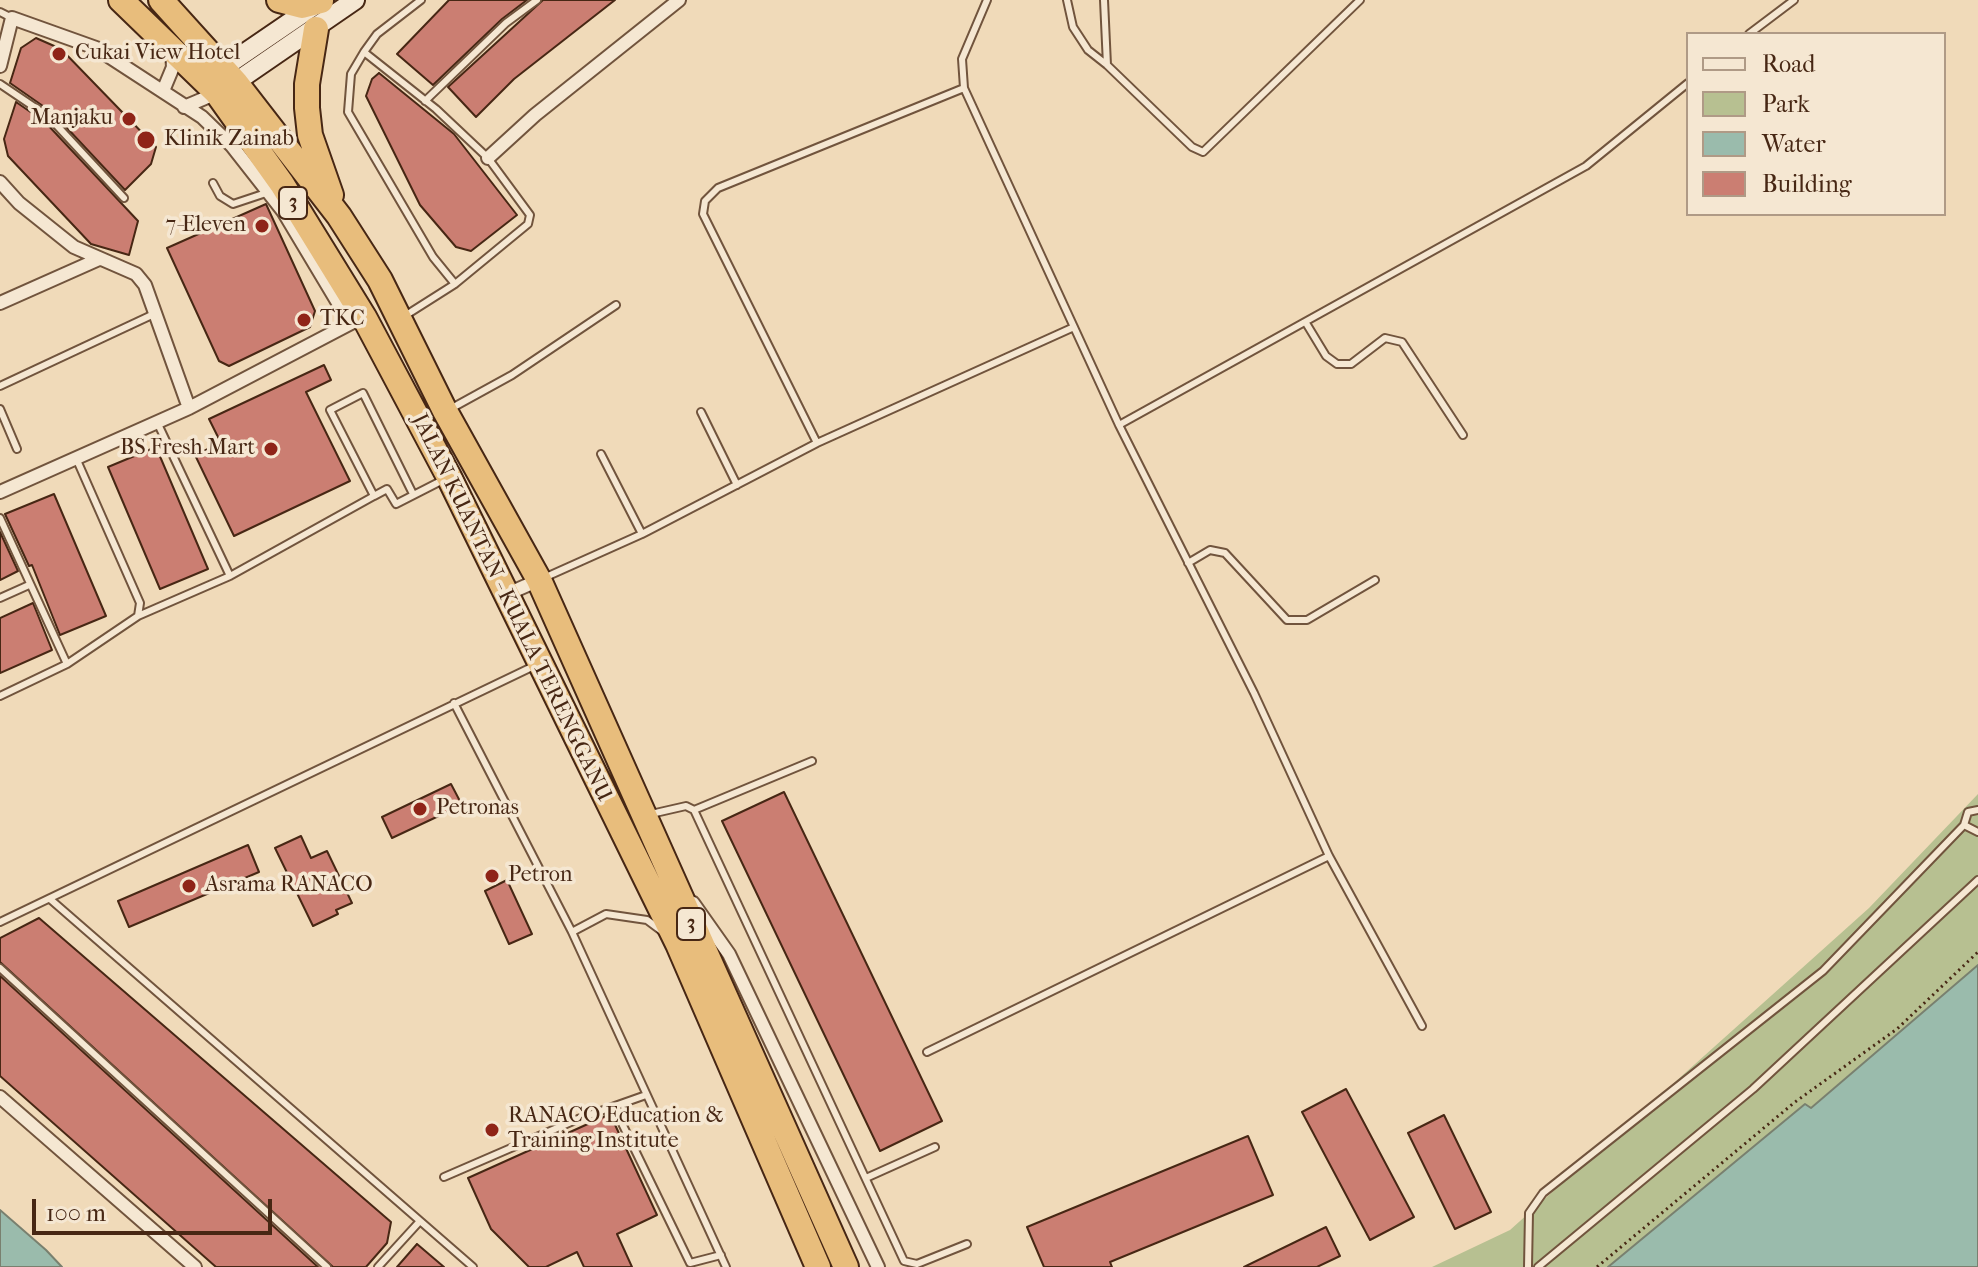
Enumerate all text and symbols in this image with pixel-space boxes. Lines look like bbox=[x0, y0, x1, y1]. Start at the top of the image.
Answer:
legend bbox=[1686, 32, 1946, 216]
place label: Cukai View Hotel bbox=[75, 41, 240, 67]
marker: Cukai View Hotel bbox=[50, 45, 68, 63]
text: Road bbox=[1762, 50, 1815, 78]
text: Park bbox=[1762, 90, 1810, 118]
place label: Manjaku bbox=[30, 106, 113, 132]
marker: Manjaku bbox=[120, 110, 138, 128]
place label: Klinik Zainab bbox=[164, 127, 294, 153]
marker: Klinik Zainab bbox=[135, 129, 157, 151]
text: Water bbox=[1762, 130, 1826, 158]
text: Building bbox=[1762, 170, 1852, 198]
road number: 3 bbox=[279, 187, 307, 219]
place label: 7-Eleven bbox=[165, 213, 246, 239]
marker: 7-Eleven bbox=[253, 217, 271, 235]
place label: TKC bbox=[320, 307, 365, 333]
marker: TKC bbox=[295, 311, 313, 329]
street label: JALAN KUANTAN - KUALA TERENGGANU bbox=[405, 410, 617, 806]
place label: BS Fresh Mart bbox=[120, 436, 255, 462]
marker: BS Fresh Mart bbox=[262, 440, 280, 458]
place label: Petronas bbox=[436, 796, 519, 822]
marker: Petronas bbox=[411, 800, 429, 818]
place label: Petron bbox=[508, 863, 573, 889]
marker: Petron bbox=[483, 867, 501, 885]
place label: Asrama RANACO bbox=[205, 873, 373, 899]
marker: Asrama RANACO bbox=[180, 877, 198, 895]
road number: 3 bbox=[677, 908, 705, 940]
place label: RANACO Education & Training Institute bbox=[508, 1104, 724, 1156]
marker: RANACO Education & Training Institute bbox=[483, 1121, 501, 1139]
scale bar bbox=[36, 1183, 276, 1233]
text: 100 m bbox=[46, 1199, 106, 1227]

